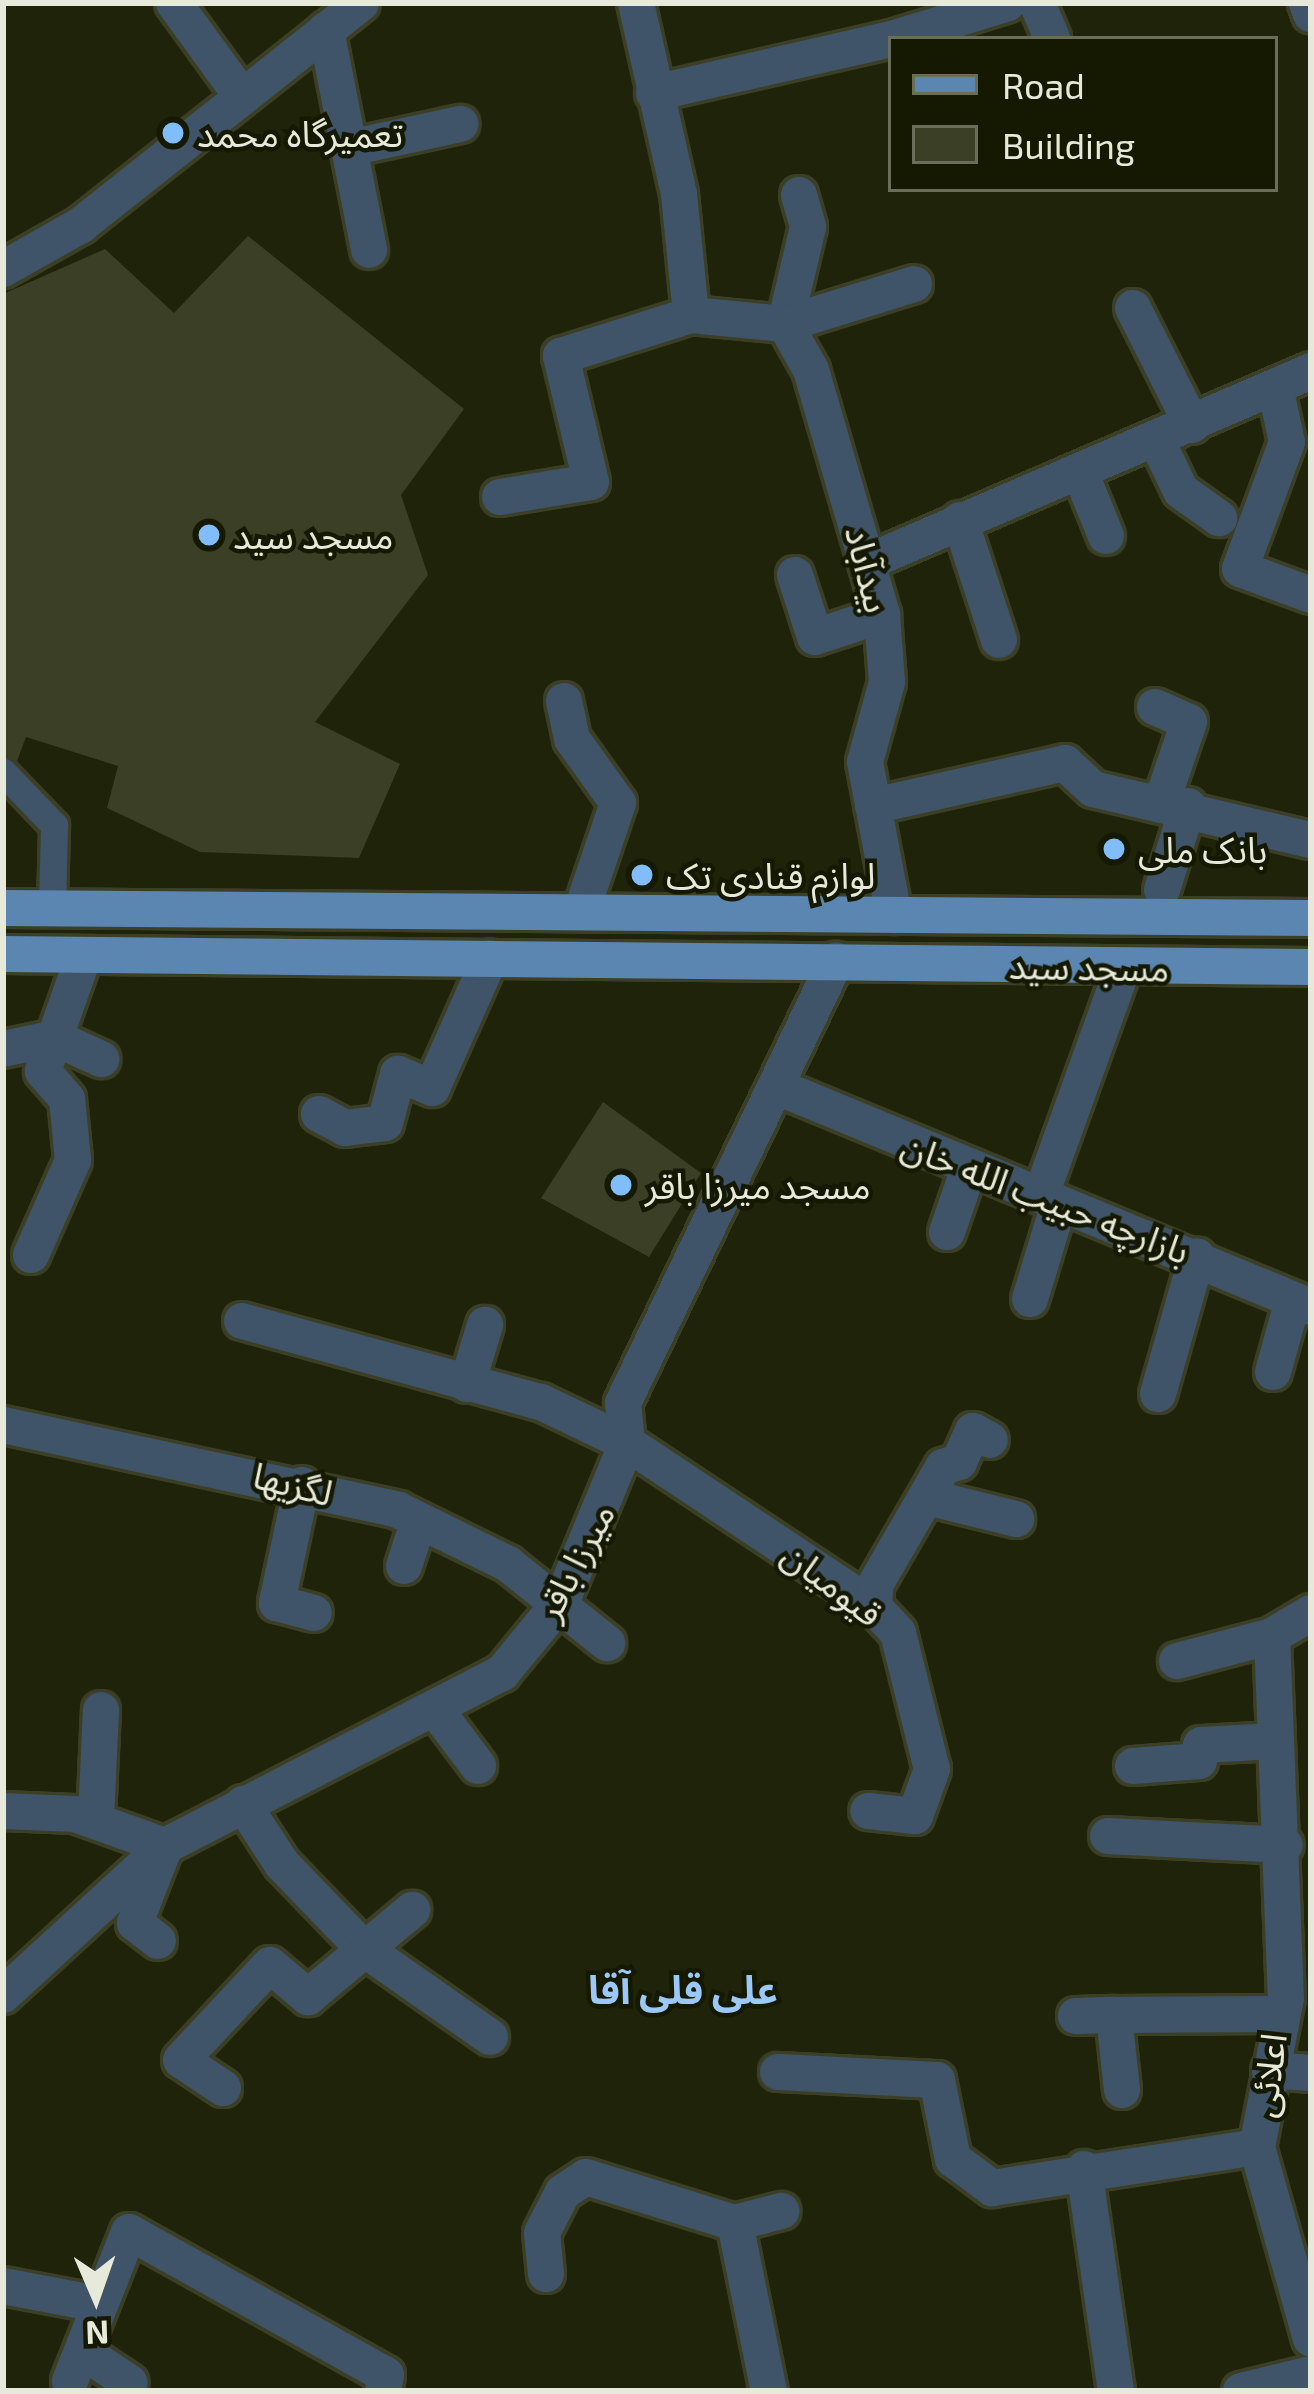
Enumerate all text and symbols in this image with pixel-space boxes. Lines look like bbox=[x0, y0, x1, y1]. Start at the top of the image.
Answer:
legend bbox=[888, 36, 1278, 192]
text: Road bbox=[1002, 63, 1085, 106]
place label: تعمیرگاه محمد bbox=[197, 111, 403, 155]
marker: تعمیرگاه محمد bbox=[160, 120, 186, 146]
text: Building bbox=[1002, 123, 1135, 166]
place label: مسجد سید bbox=[233, 513, 393, 557]
street label: بیدآباد bbox=[837, 521, 901, 617]
marker: مسجد سید bbox=[196, 522, 222, 548]
place label: بانک ملی bbox=[1138, 827, 1267, 871]
marker: بانک ملی bbox=[1101, 836, 1127, 862]
place label: لوازم قنادی تک bbox=[666, 853, 875, 897]
marker: لوازم قنادی تک bbox=[629, 862, 655, 888]
street label: مسجد سید bbox=[1008, 943, 1170, 989]
street label: بازارچه حبیب الله خان bbox=[896, 1122, 1196, 1272]
place label: مسجد میرزا باقر bbox=[645, 1163, 871, 1207]
marker: مسجد میرزا باقر bbox=[608, 1172, 634, 1198]
street label: لگزیها bbox=[249, 1452, 337, 1514]
street label: میرزا باقر bbox=[525, 1495, 623, 1627]
street label: قیومیان bbox=[774, 1531, 892, 1635]
district label: علی قلی آقا bbox=[588, 1966, 778, 2012]
street label: اعلائی bbox=[1240, 2030, 1294, 2120]
north arrow bbox=[36, 2238, 156, 2358]
text: N bbox=[85, 2314, 110, 2354]

